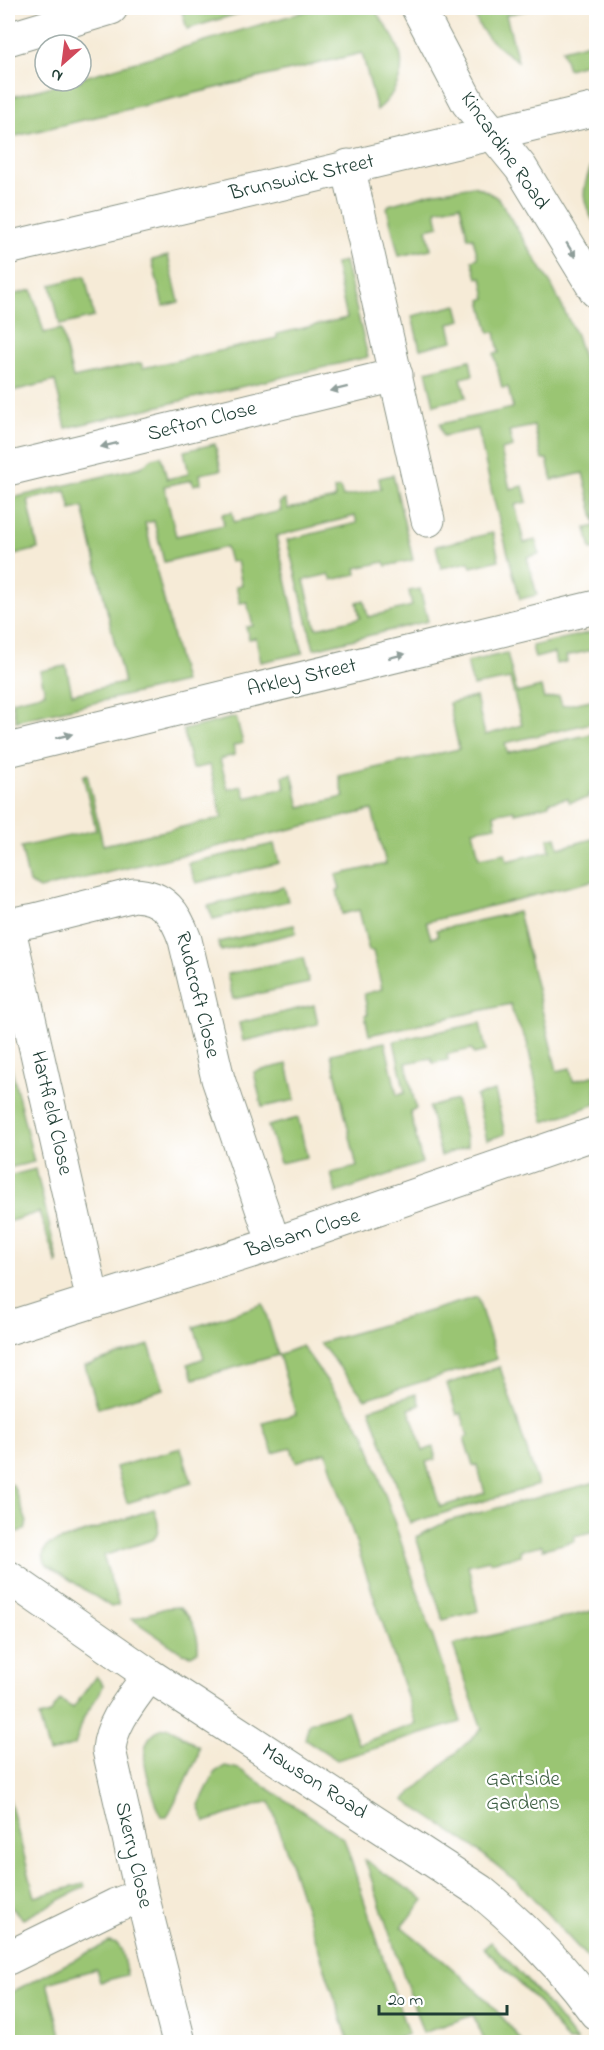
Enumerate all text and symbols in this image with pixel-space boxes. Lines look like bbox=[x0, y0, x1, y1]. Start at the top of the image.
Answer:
north arrow bbox=[33, 33, 93, 93]
text: N bbox=[46, 61, 67, 88]
street label: Kincardine Road bbox=[452, 86, 556, 216]
street label: Brunswick Street bbox=[226, 147, 377, 209]
one-way arrow bbox=[565, 242, 576, 258]
one-way arrow bbox=[330, 385, 348, 395]
street label: Sefton Close bbox=[144, 394, 260, 450]
one-way arrow bbox=[100, 440, 118, 450]
one-way arrow bbox=[387, 650, 406, 660]
street label: Arkley Street bbox=[244, 651, 360, 707]
one-way arrow bbox=[55, 731, 73, 741]
street label: Rudcroft Close bbox=[167, 929, 227, 1062]
street label: Hartfield Close bbox=[22, 1048, 80, 1179]
street label: Balsam Close bbox=[241, 1201, 365, 1267]
street label: Mawson Road bbox=[255, 1737, 373, 1828]
park label: Gartside Gardens bbox=[486, 1765, 560, 1819]
street label: Skerry Close bbox=[104, 1799, 160, 1912]
scale bar bbox=[379, 1978, 506, 2016]
text: 20 m bbox=[388, 1988, 423, 2014]

